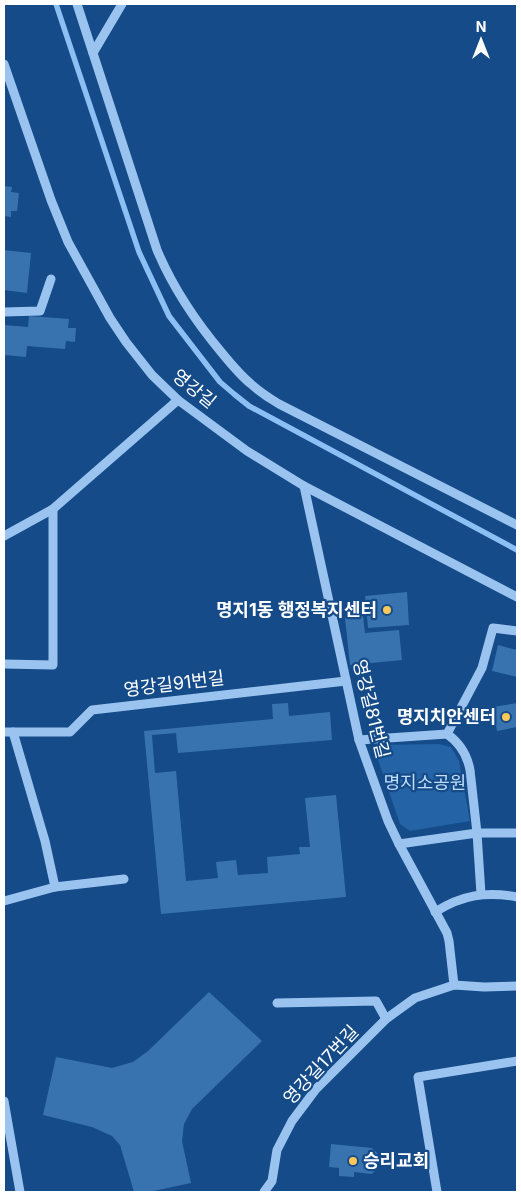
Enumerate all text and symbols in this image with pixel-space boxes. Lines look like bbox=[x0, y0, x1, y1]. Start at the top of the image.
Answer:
north arrow bbox=[456, 15, 506, 65]
text: N bbox=[476, 18, 486, 35]
street label: 영강길 bbox=[168, 365, 220, 412]
place label: 명지1동 행정복지센터 bbox=[216, 599, 377, 620]
marker: 명지1동 행정복지센터 bbox=[381, 604, 393, 616]
street label: 영강길81번길 bbox=[349, 657, 394, 761]
street label: 영강길91번길 bbox=[122, 667, 225, 700]
place label: 명지치안센터 bbox=[397, 706, 496, 727]
marker: 명지치안센터 bbox=[500, 711, 512, 723]
park label: 명지소공원 bbox=[384, 772, 466, 793]
street label: 영강길17번길 bbox=[279, 1021, 363, 1109]
place label: 승리교회 bbox=[363, 1150, 429, 1171]
marker: 승리교회 bbox=[347, 1155, 359, 1167]

